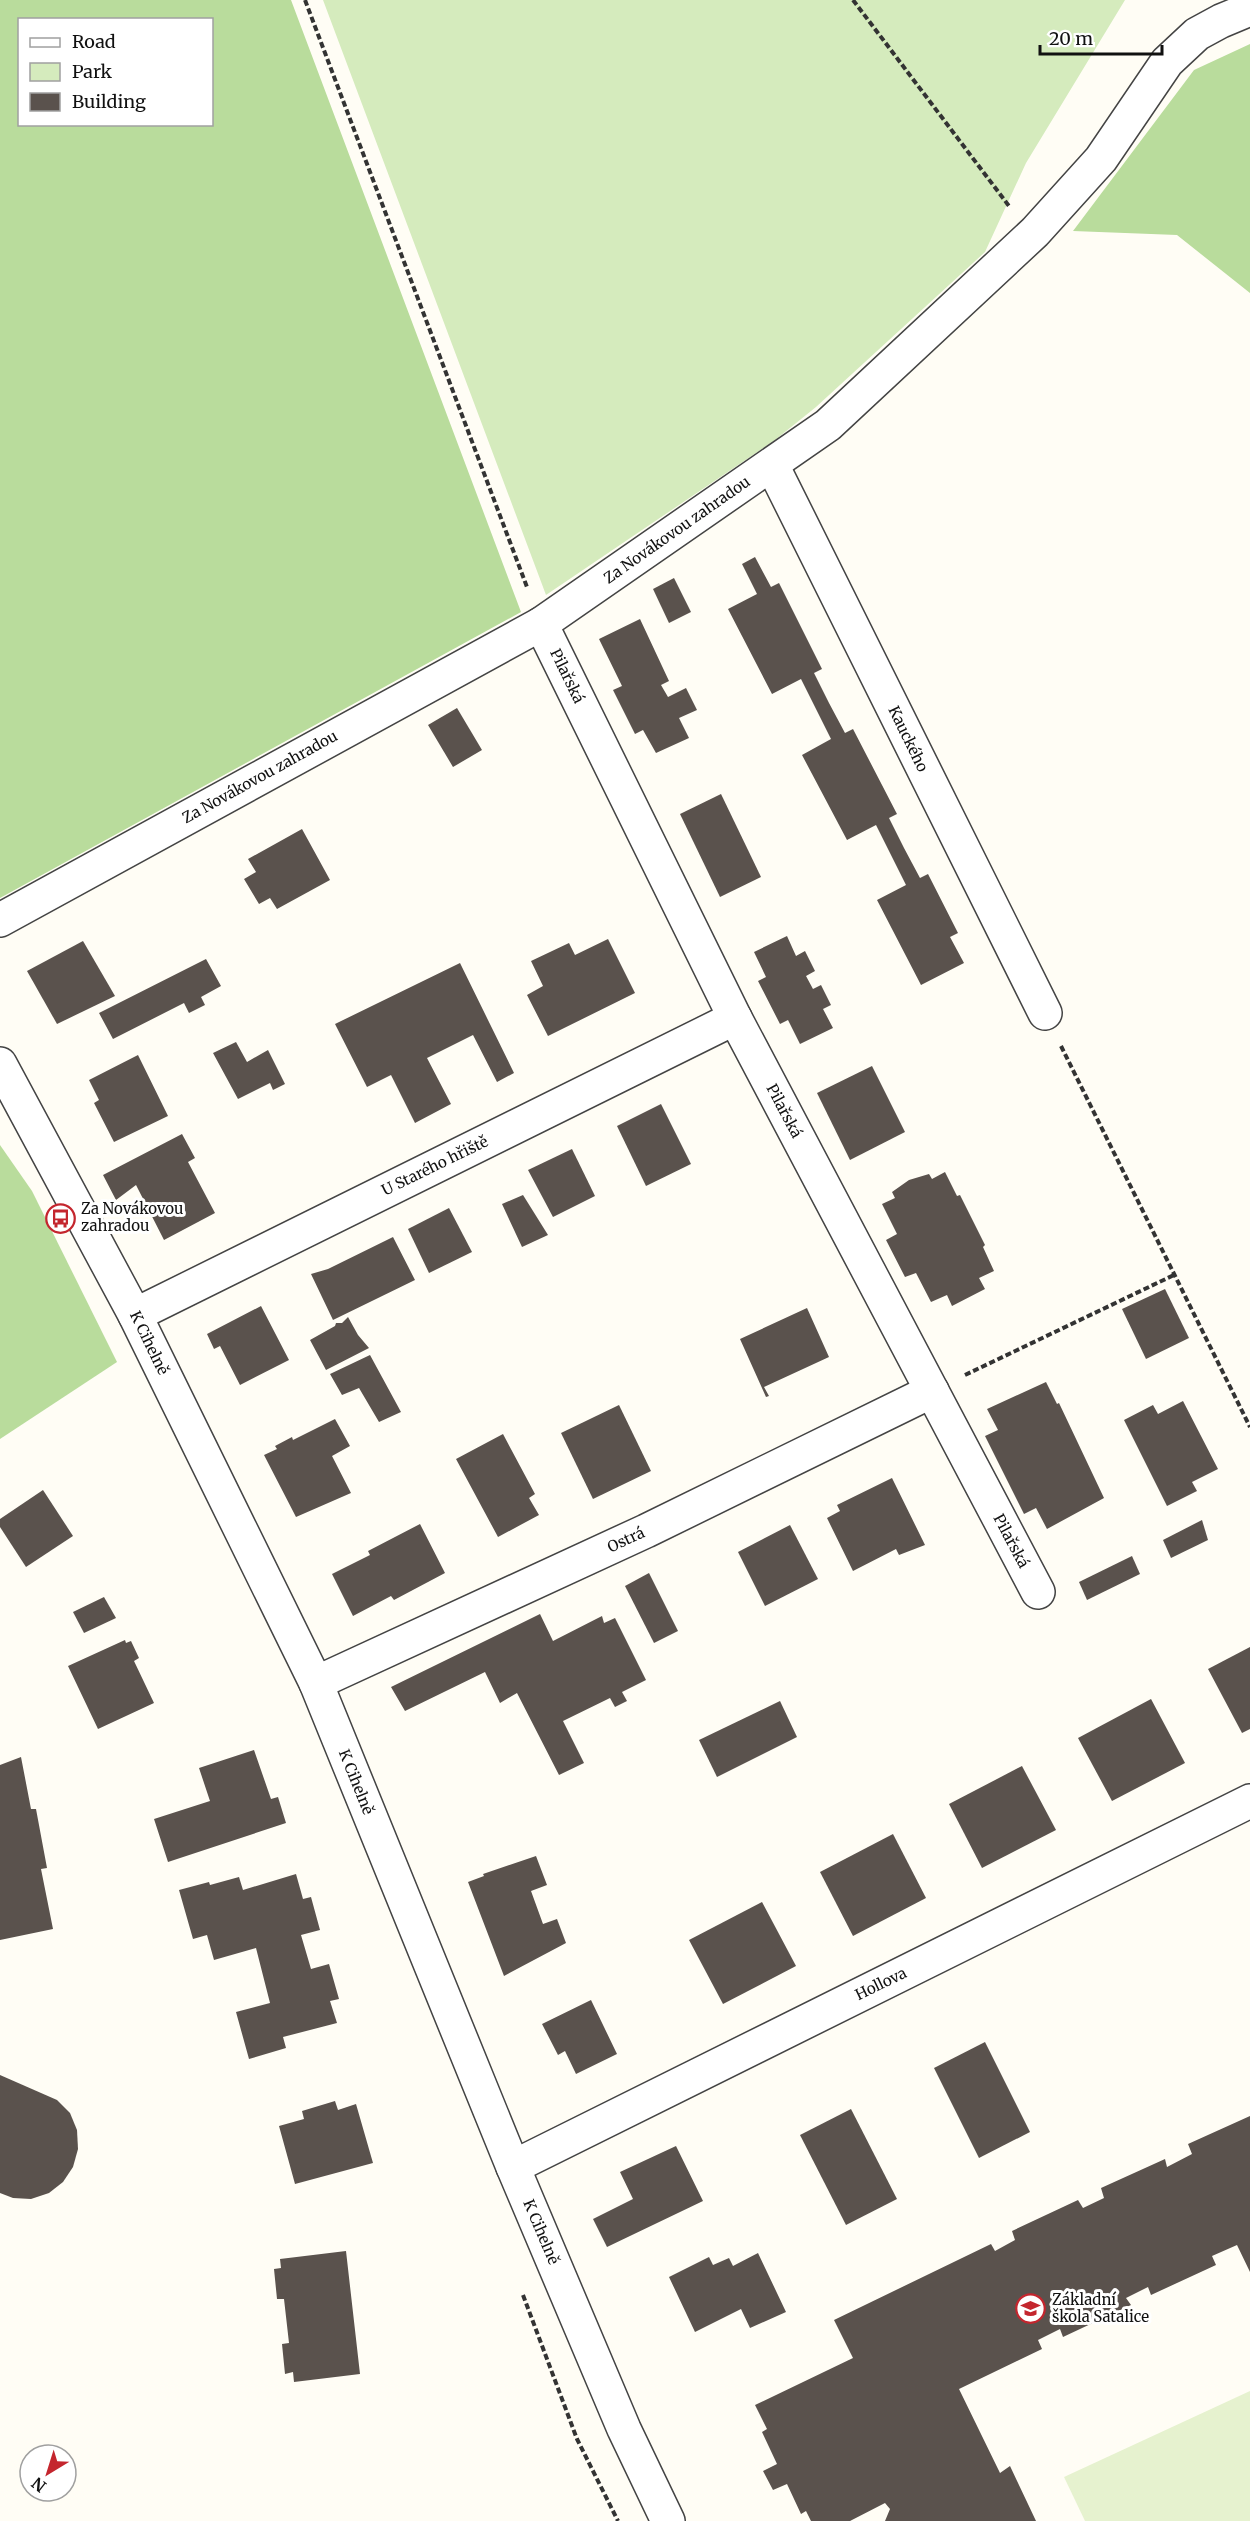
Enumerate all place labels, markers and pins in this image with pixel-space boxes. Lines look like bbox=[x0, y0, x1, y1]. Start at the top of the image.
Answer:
place label: Za Novákovou zahradou bbox=[81, 1199, 184, 1235]
bus stop icon: Za Novákovou zahradou bbox=[44, 1202, 76, 1234]
place label: Základní škola Satalice bbox=[1052, 2290, 1149, 2326]
school or university icon: Základní škola Satalice bbox=[1015, 2293, 1047, 2325]

